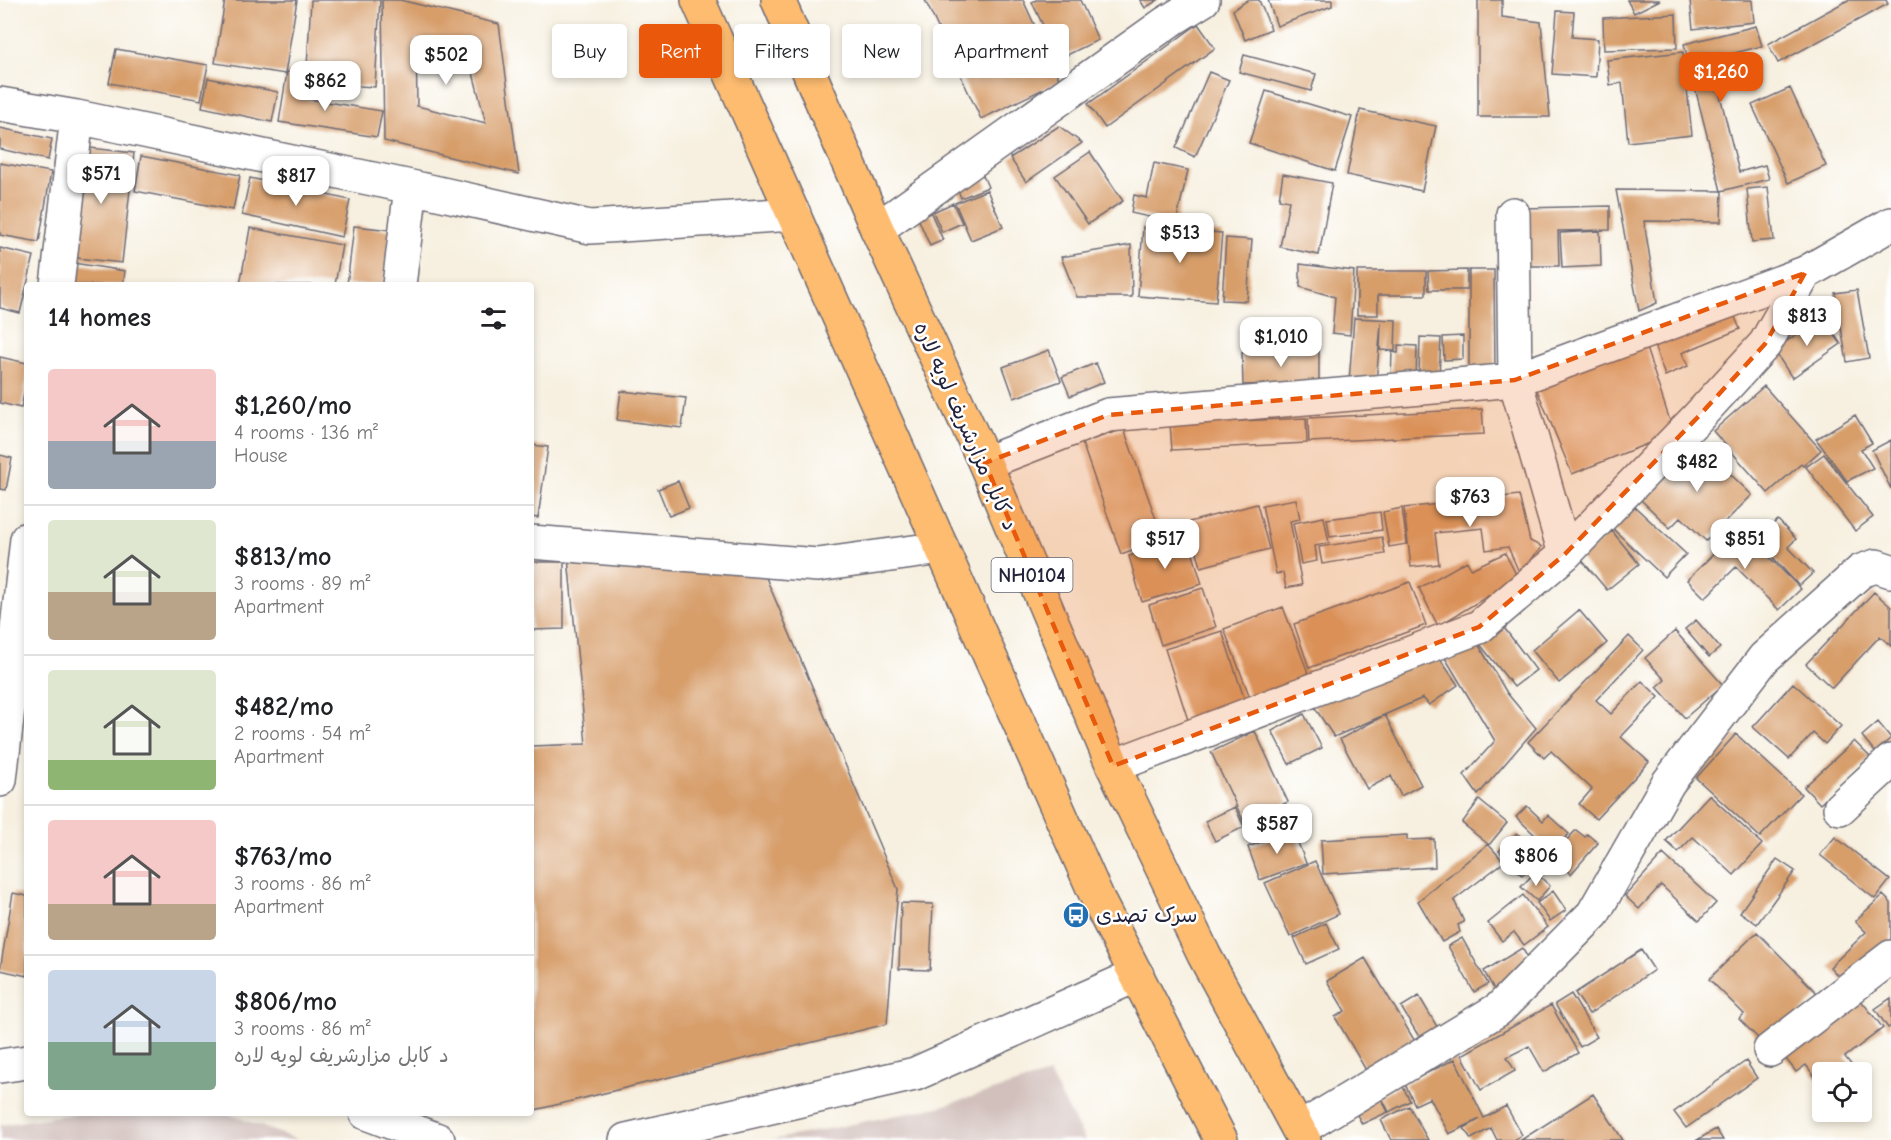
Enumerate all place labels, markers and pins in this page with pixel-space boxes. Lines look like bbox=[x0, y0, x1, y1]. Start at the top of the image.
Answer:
pin: $502 bbox=[410, 35, 482, 86]
pin: $1,260 bbox=[1672, 52, 1770, 103]
pin: $862 bbox=[289, 61, 361, 112]
pin: $571 bbox=[65, 154, 137, 205]
pin: $817 bbox=[260, 156, 332, 207]
pin: $513 bbox=[1144, 213, 1216, 264]
pin: $813 bbox=[1771, 296, 1843, 347]
pin: $1,010 bbox=[1232, 317, 1330, 368]
pin: $482 bbox=[1661, 442, 1733, 493]
pin: $763 bbox=[1434, 477, 1506, 528]
pin: $517 bbox=[1129, 519, 1201, 570]
pin: $851 bbox=[1709, 519, 1781, 570]
pin: $587 bbox=[1241, 804, 1313, 855]
pin: $806 bbox=[1500, 836, 1572, 887]
bus stop icon: سرک تصدی bbox=[1061, 900, 1091, 930]
place label: سرک تصدی bbox=[1096, 903, 1197, 927]

